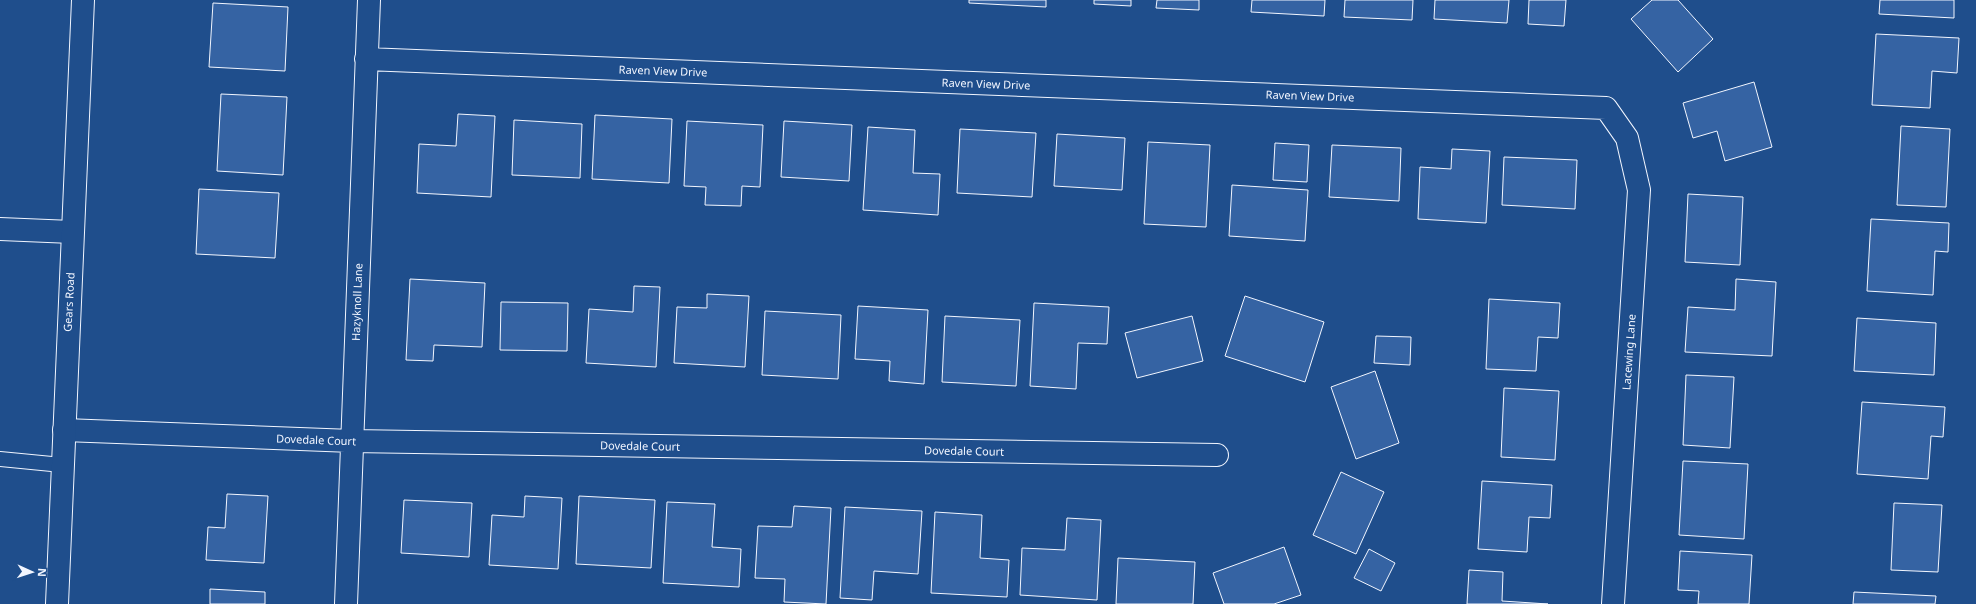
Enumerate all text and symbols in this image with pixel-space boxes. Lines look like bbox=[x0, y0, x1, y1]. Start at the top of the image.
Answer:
street label: Raven View Drive bbox=[618, 61, 708, 80]
street label: Raven View Drive bbox=[941, 74, 1031, 93]
street label: Raven View Drive bbox=[1265, 86, 1355, 105]
street label: Hazyknoll Lane bbox=[348, 263, 365, 341]
street label: Gears Road bbox=[59, 272, 78, 332]
street label: Lacewing Lane bbox=[1618, 314, 1639, 390]
street label: Dovedale Court bbox=[276, 431, 356, 448]
street label: Dovedale Court bbox=[600, 437, 680, 454]
street label: Dovedale Court bbox=[924, 442, 1004, 459]
north arrow bbox=[12, 552, 52, 592]
text: N bbox=[35, 568, 50, 577]

